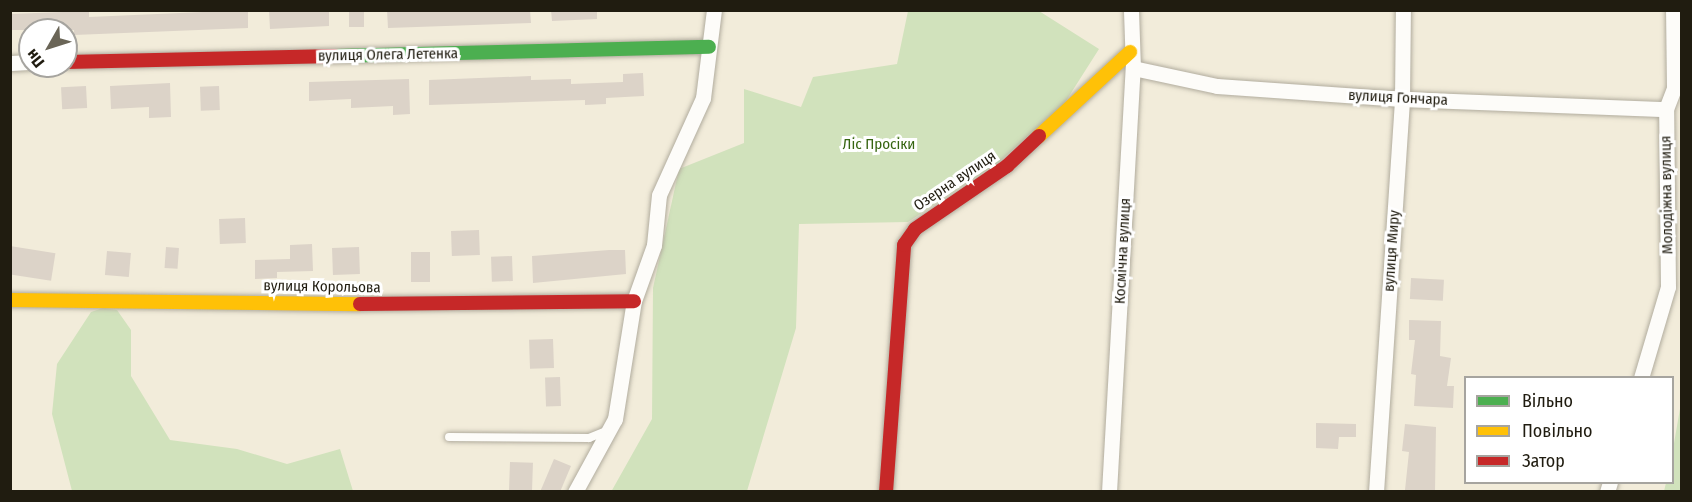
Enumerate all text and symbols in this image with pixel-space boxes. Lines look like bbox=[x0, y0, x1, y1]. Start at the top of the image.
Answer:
north arrow bbox=[18, 18, 78, 78]
text: Пн bbox=[22, 45, 48, 71]
street label: вулиця Олега Летенка bbox=[318, 45, 458, 65]
street label: вулиця Гончара bbox=[1348, 86, 1448, 110]
park label: Ліс Просіки bbox=[843, 136, 915, 154]
street label: Молодіжна вулиця bbox=[1657, 136, 1677, 254]
street label: Озерна вулиця bbox=[911, 147, 999, 215]
street label: Космічна вулиця bbox=[1111, 197, 1135, 305]
street label: вулиця Миру bbox=[1380, 210, 1404, 292]
street label: вулиця Корольова bbox=[263, 277, 381, 297]
legend bbox=[1464, 376, 1674, 484]
text: Вільно bbox=[1522, 390, 1573, 412]
text: Повільно bbox=[1522, 420, 1593, 442]
text: Затор bbox=[1522, 450, 1565, 472]

